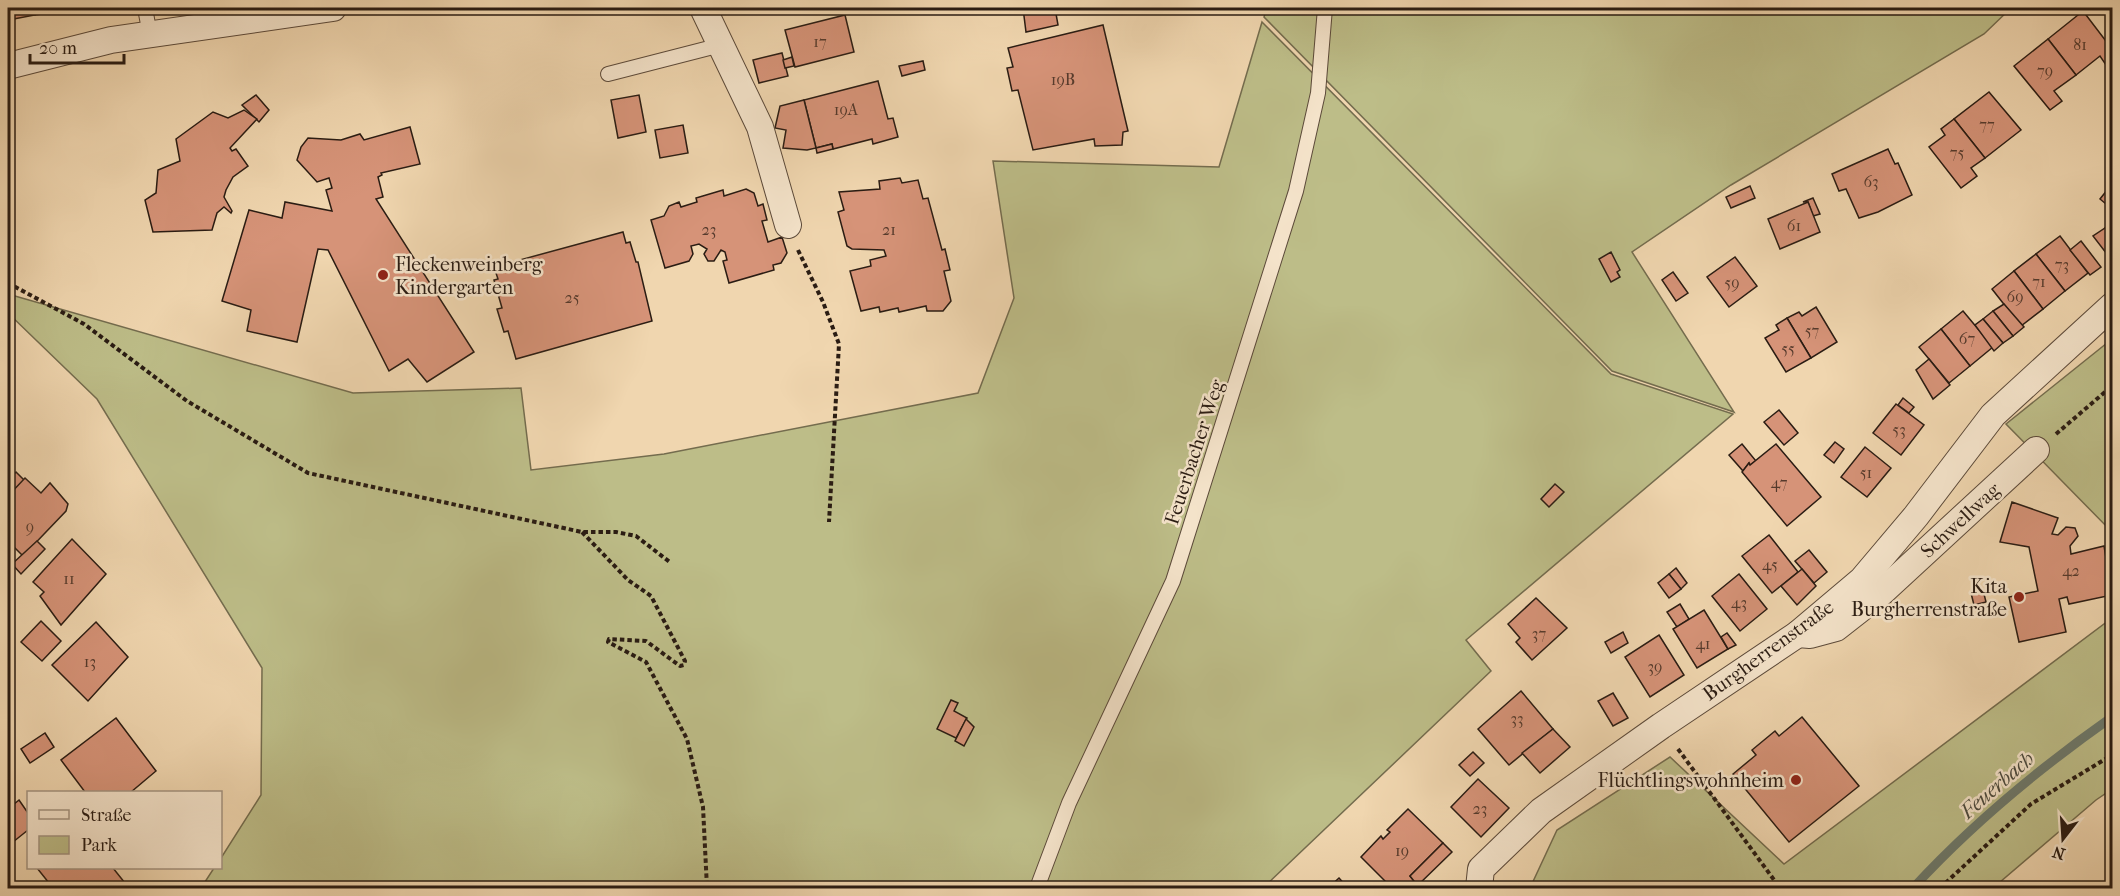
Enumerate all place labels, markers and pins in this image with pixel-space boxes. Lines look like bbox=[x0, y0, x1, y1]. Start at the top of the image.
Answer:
place label: Fleckenweinberg Kindergarten bbox=[395, 253, 543, 299]
marker: Fleckenweinberg Kindergarten bbox=[376, 268, 390, 282]
place label: Kita Burgherrenstraße bbox=[1851, 575, 2008, 621]
marker: Kita Burgherrenstraße bbox=[2012, 590, 2026, 604]
place label: Flüchtlingswohnheim bbox=[1598, 769, 1784, 792]
marker: Flüchtlingswohnheim bbox=[1789, 773, 1803, 787]

